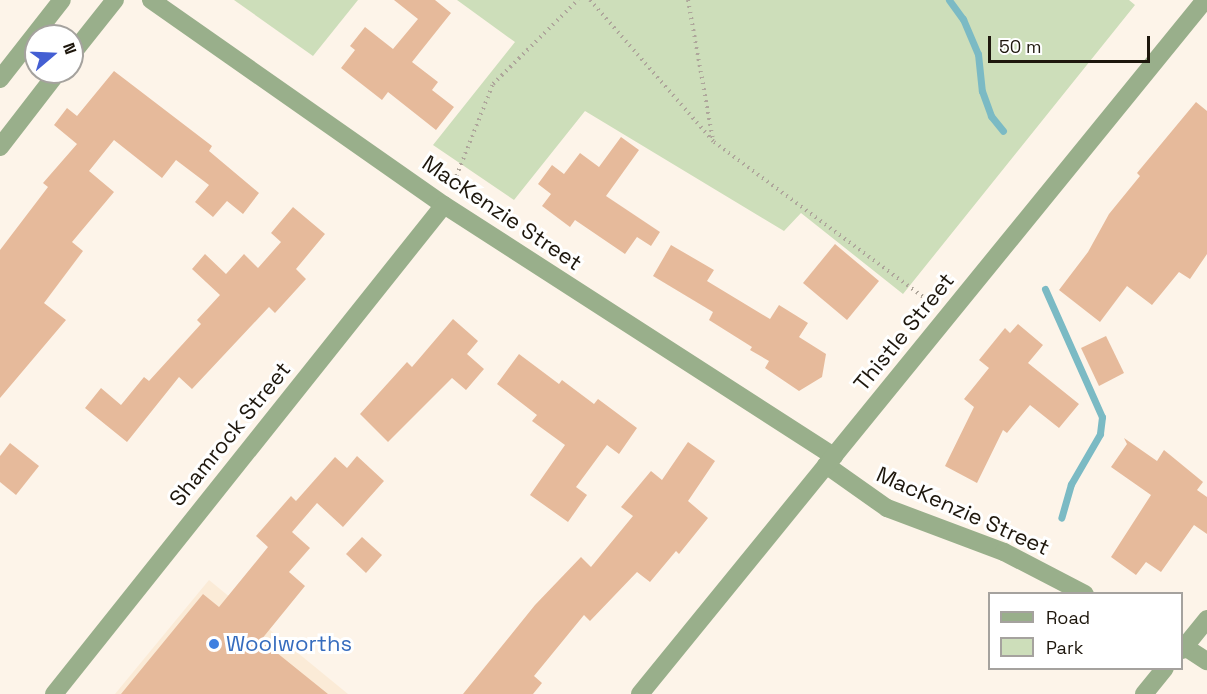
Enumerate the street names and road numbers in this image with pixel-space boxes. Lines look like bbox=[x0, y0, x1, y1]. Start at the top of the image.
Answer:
street label: MacKenzie Street bbox=[417, 150, 587, 276]
street label: Thistle Street bbox=[848, 268, 960, 396]
street label: Shamrock Street bbox=[164, 357, 296, 511]
street label: MacKenzie Street bbox=[872, 461, 1054, 561]

